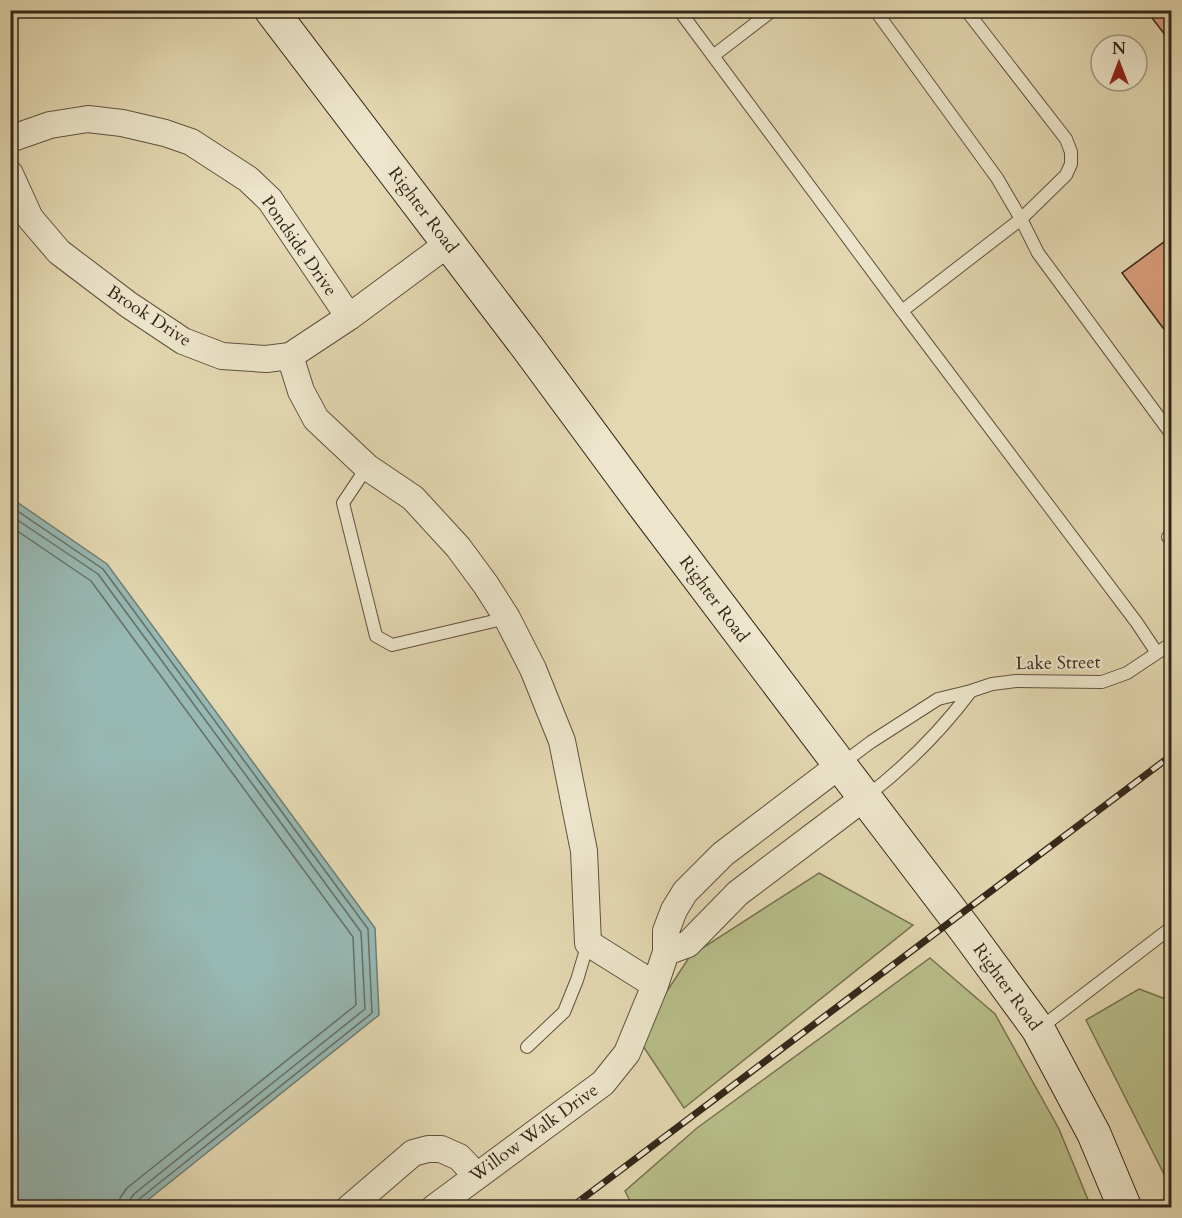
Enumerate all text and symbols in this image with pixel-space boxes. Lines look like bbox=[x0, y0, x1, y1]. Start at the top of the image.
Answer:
north arrow bbox=[1089, 33, 1149, 93]
text: N bbox=[1112, 38, 1126, 60]
street label: Righter Road bbox=[382, 162, 464, 259]
street label: Pondside Drive bbox=[255, 191, 343, 301]
street label: Brook Drive bbox=[102, 279, 196, 353]
street label: Righter Road bbox=[673, 551, 755, 648]
street label: Lake Street bbox=[1015, 650, 1101, 676]
street label: Righter Road bbox=[967, 938, 1047, 1036]
street label: Willow Walk Drive bbox=[464, 1078, 603, 1189]

